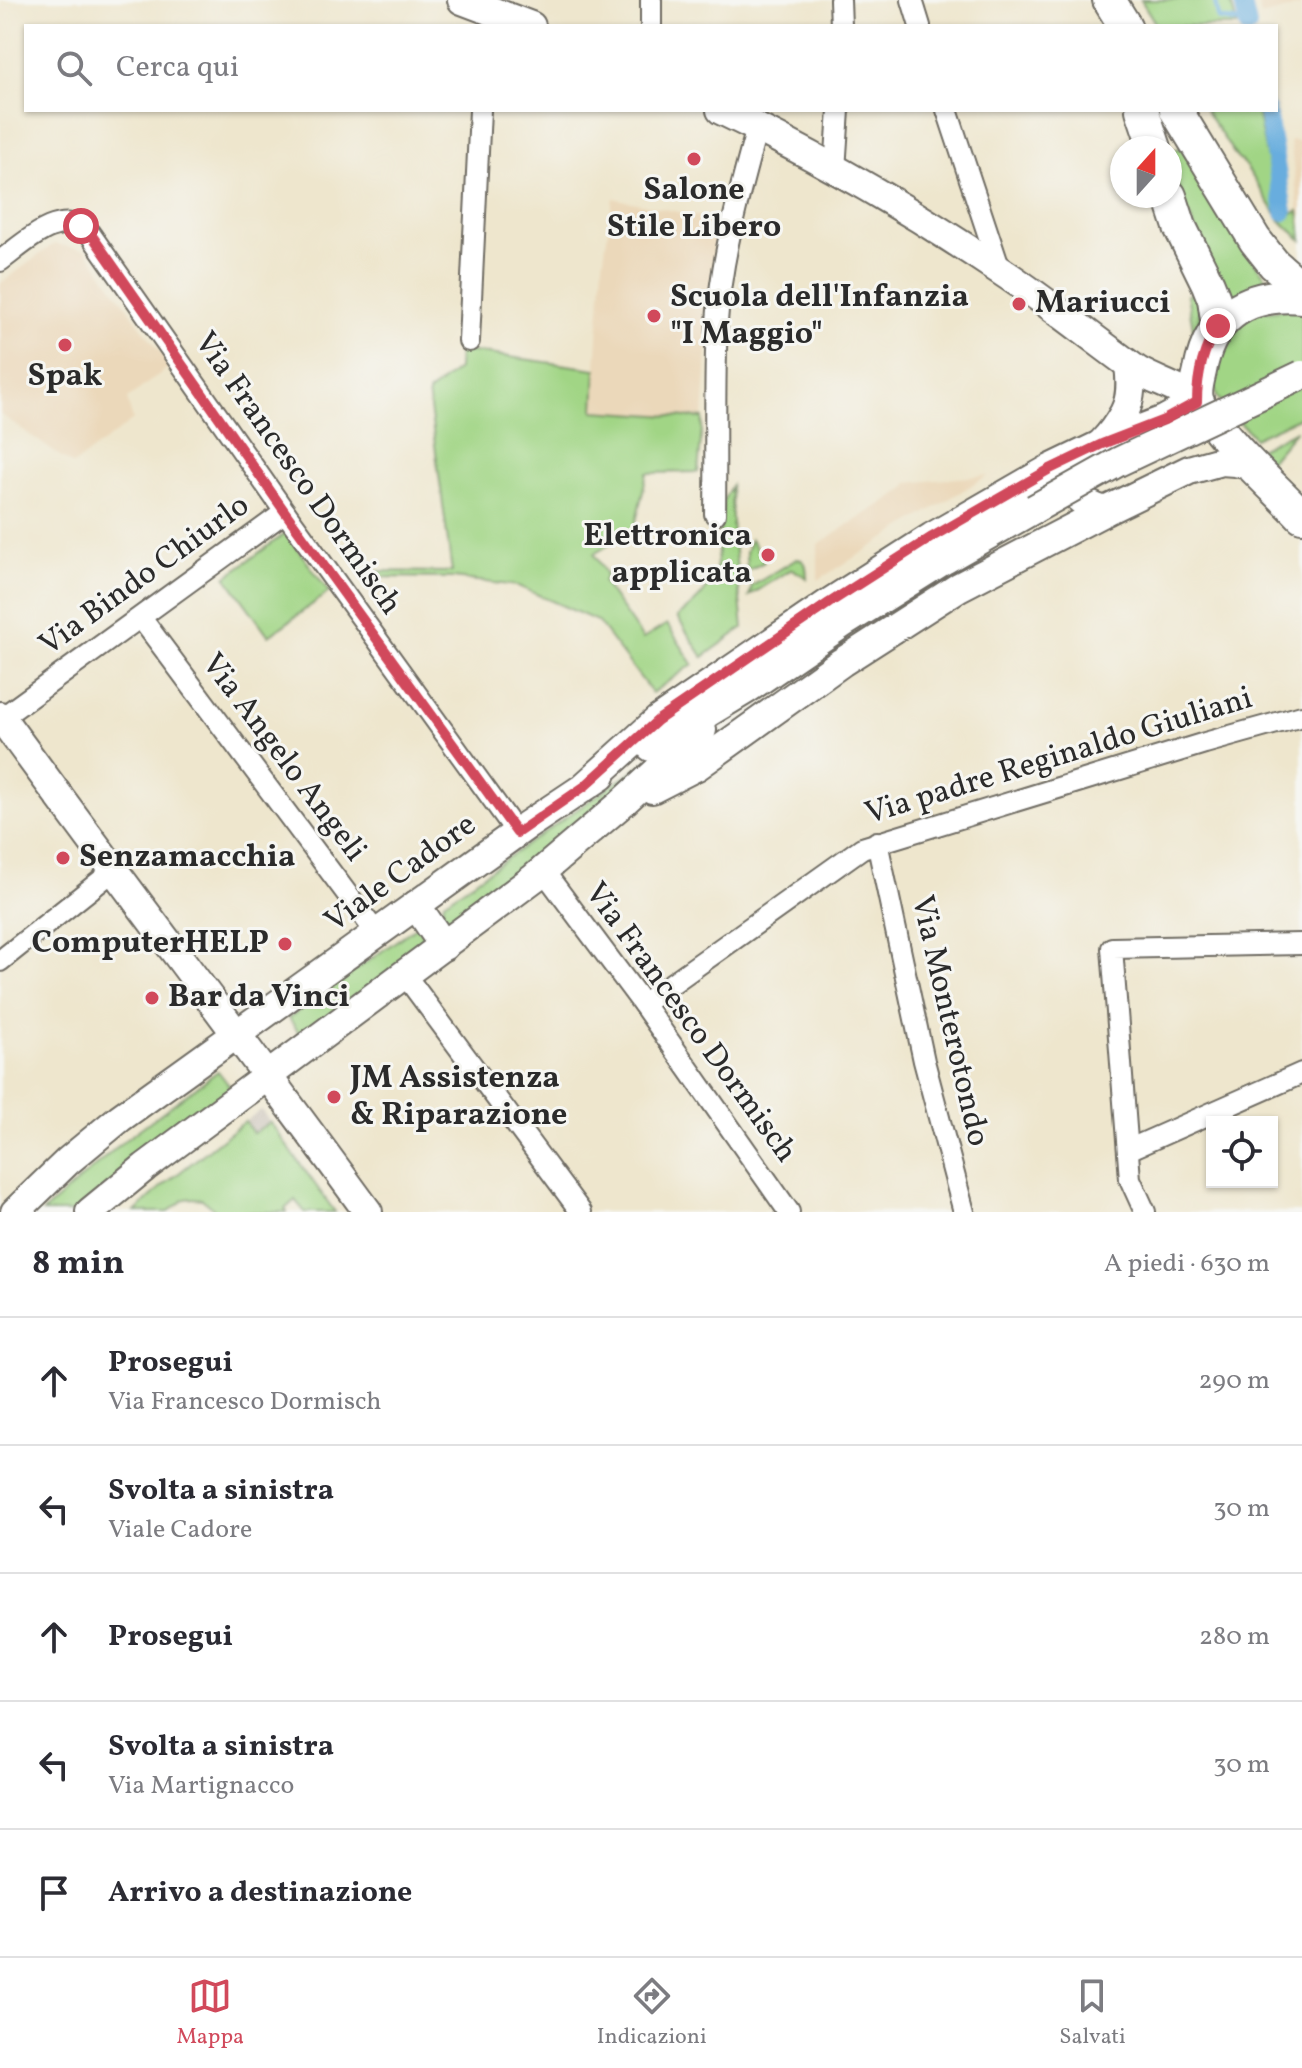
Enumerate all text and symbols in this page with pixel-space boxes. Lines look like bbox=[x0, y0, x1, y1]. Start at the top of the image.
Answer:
search box bbox=[24, 24, 1278, 112]
icon: search bbox=[52, 46, 96, 90]
text: Cerca qui bbox=[116, 47, 239, 89]
north arrow bbox=[1110, 136, 1182, 208]
marker: Salone Stile Libero bbox=[685, 150, 703, 168]
place label: Salone Stile Libero bbox=[607, 169, 781, 250]
route start bbox=[63, 208, 99, 244]
place label: Scuola dell'Infanzia "I Maggio" bbox=[670, 276, 969, 357]
place label: Mariucci bbox=[1035, 282, 1171, 326]
marker: Mariucci bbox=[1010, 295, 1028, 313]
marker: Scuola dell'Infanzia "I Maggio" bbox=[645, 307, 663, 325]
route end bbox=[1200, 308, 1236, 344]
street label: Via Francesco Dormisch bbox=[182, 323, 412, 625]
marker: Spak bbox=[56, 336, 74, 354]
place label: Spak bbox=[28, 355, 102, 399]
street label: Via Bindo Chiurlo bbox=[31, 485, 259, 667]
place label: Elettronica applicata bbox=[583, 515, 752, 596]
marker: Elettronica applicata bbox=[759, 546, 777, 564]
street label: Via Angelo Angeli bbox=[190, 645, 376, 871]
street label: Via padre Reginaldo Giuliani bbox=[860, 677, 1258, 837]
street label: Viale Cadore bbox=[316, 804, 486, 944]
place label: Senzamacchia bbox=[79, 836, 296, 880]
marker: Senzamacchia bbox=[54, 849, 72, 867]
street label: Via Francesco Dormisch bbox=[573, 874, 807, 1172]
street label: Via Monterotondo bbox=[899, 891, 999, 1151]
place label: ComputerHELP bbox=[32, 922, 269, 966]
marker: ComputerHELP bbox=[276, 935, 294, 953]
place label: Bar da Vinci bbox=[168, 976, 350, 1020]
marker: Bar da Vinci bbox=[143, 989, 161, 1007]
place label: JM Assistenza & Riparazione bbox=[349, 1057, 567, 1138]
marker: JM Assistenza & Riparazione bbox=[325, 1088, 343, 1106]
map controls bbox=[1206, 1116, 1278, 1188]
button: locate bbox=[1206, 1116, 1278, 1188]
text: 8 min bbox=[32, 1241, 125, 1288]
text: A piedi · 630 m bbox=[1104, 1246, 1270, 1282]
text: Prosegui bbox=[108, 1342, 233, 1384]
icon: ahead bbox=[32, 1359, 76, 1403]
text: 290 m bbox=[1198, 1363, 1270, 1399]
text: Via Francesco Dormisch bbox=[108, 1384, 382, 1420]
text: Svolta a sinistra bbox=[108, 1470, 334, 1512]
icon: left bbox=[32, 1487, 76, 1531]
text: 30 m bbox=[1213, 1491, 1270, 1527]
text: Viale Cadore bbox=[108, 1512, 252, 1548]
icon: ahead bbox=[32, 1615, 76, 1659]
text: Prosegui bbox=[108, 1616, 233, 1658]
text: 280 m bbox=[1199, 1619, 1270, 1655]
text: Svolta a sinistra bbox=[108, 1726, 334, 1768]
icon: left bbox=[32, 1743, 76, 1787]
text: 30 m bbox=[1213, 1747, 1270, 1783]
text: Via Martignacco bbox=[108, 1768, 294, 1804]
icon: arrive bbox=[32, 1871, 76, 1915]
text: Arrivo a destinazione bbox=[108, 1872, 412, 1914]
tab: Mappa bbox=[176, 1974, 244, 2053]
tab: Indicazioni bbox=[597, 1974, 707, 2053]
tab: Salvati bbox=[1059, 1974, 1126, 2053]

